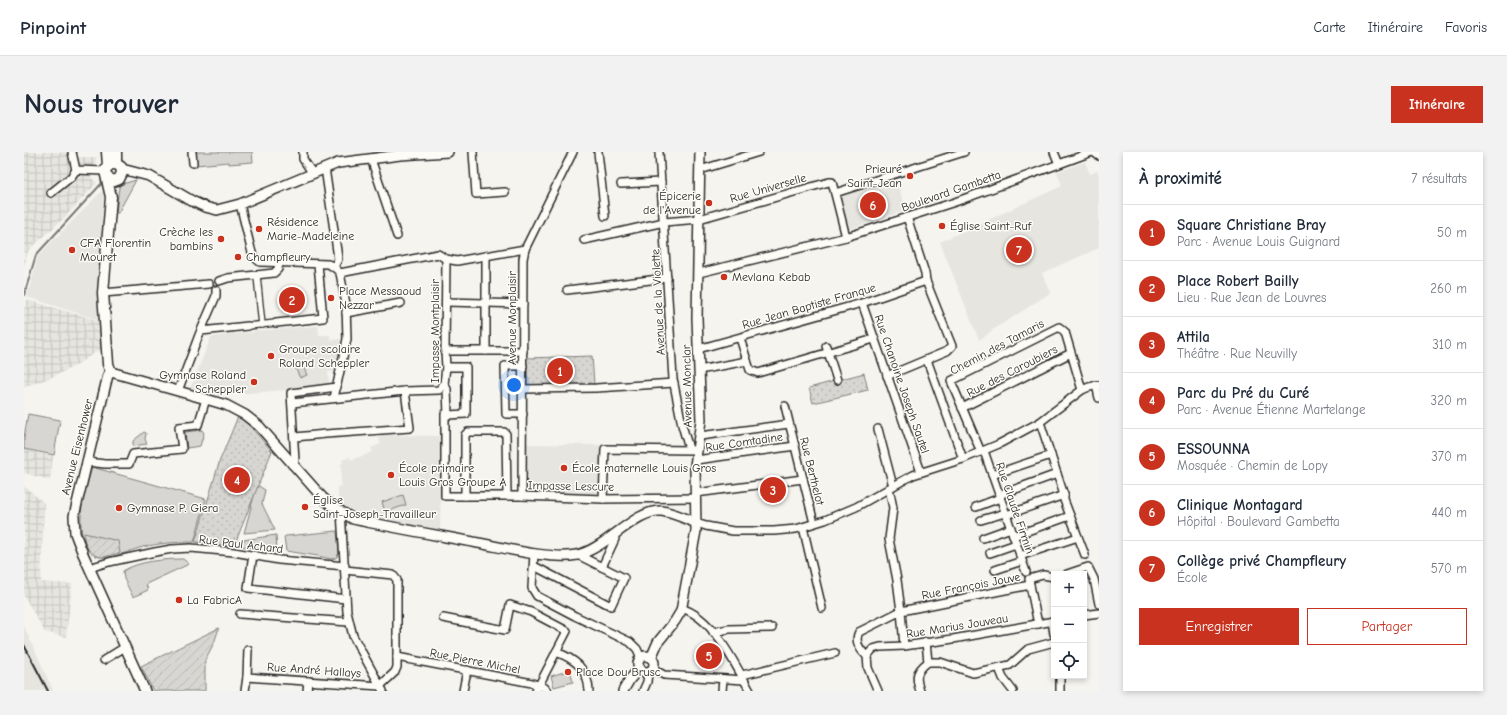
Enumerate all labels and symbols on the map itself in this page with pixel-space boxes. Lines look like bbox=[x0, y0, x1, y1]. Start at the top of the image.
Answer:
place label: Prieuré Saint-Jean bbox=[847, 162, 902, 190]
street label: Boulevard Gambetta bbox=[899, 167, 1003, 215]
street label: Rue Universelle bbox=[728, 170, 808, 206]
marker: Prieuré Saint-Jean bbox=[905, 171, 915, 181]
place label: Épicerie de l'Avenue bbox=[643, 189, 701, 217]
pin: 6 bbox=[860, 190, 886, 220]
marker: Épicerie de l'Avenue bbox=[704, 198, 714, 208]
place label: Résidence Marie-Madeleine bbox=[267, 215, 354, 243]
place label: Église Saint-Ruf bbox=[950, 219, 1032, 233]
marker: Église Saint-Ruf bbox=[937, 221, 947, 231]
marker: Résidence Marie-Madeleine bbox=[254, 224, 264, 234]
place label: Crèche les bambins bbox=[159, 225, 213, 253]
marker: Crèche les bambins bbox=[216, 234, 226, 244]
pin: 7 bbox=[1006, 235, 1032, 265]
place label: CFA Florentin Mouret bbox=[80, 236, 151, 264]
marker: CFA Florentin Mouret bbox=[67, 245, 77, 255]
street label: Avenue de la Violette bbox=[648, 248, 668, 356]
place label: Champfleury bbox=[246, 250, 311, 264]
marker: Champfleury bbox=[233, 252, 243, 262]
place label: Mevlana Kebab bbox=[732, 270, 811, 284]
street label: Avenue Monplaisir bbox=[505, 271, 519, 365]
marker: Mevlana Kebab bbox=[719, 272, 729, 282]
street label: Impasse Montplaisir bbox=[428, 279, 442, 383]
street label: Rue Jean Baptiste Franque bbox=[741, 280, 877, 332]
place label: Place Messaoud Nezzar bbox=[339, 284, 421, 312]
pin: 2 bbox=[279, 285, 305, 315]
marker: Place Messaoud Nezzar bbox=[326, 293, 336, 303]
street label: Rue Chanoine Joseph Sautel bbox=[872, 313, 932, 455]
street label: Chemin des Tamaris bbox=[948, 316, 1046, 378]
place label: Groupe scolaire Roland Scheppler bbox=[279, 342, 369, 370]
street label: Rue des Caroubiers bbox=[964, 342, 1060, 400]
street label: Avenue Monclar bbox=[679, 344, 695, 428]
marker: Groupe scolaire Roland Scheppler bbox=[266, 351, 276, 361]
pin: 1 bbox=[547, 356, 573, 386]
place label: Gymnase Roland Scheppler bbox=[159, 368, 246, 396]
your location bbox=[504, 375, 524, 395]
marker: Gymnase Roland Scheppler bbox=[249, 377, 259, 387]
street label: Avenue Eisenhower bbox=[58, 397, 96, 497]
street label: Rue Comtadine bbox=[704, 430, 784, 454]
street label: Rue Berthelot bbox=[797, 435, 827, 507]
street label: Rue Claude Firmin bbox=[993, 460, 1037, 556]
place label: École primaire Louis Gros Groupe A bbox=[399, 461, 506, 489]
place label: École maternelle Louis Gros bbox=[572, 461, 716, 475]
marker: École maternelle Louis Gros bbox=[559, 463, 569, 473]
pin: 4 bbox=[224, 465, 250, 495]
marker: École primaire Louis Gros Groupe A bbox=[386, 470, 396, 480]
pin: 3 bbox=[760, 475, 786, 505]
street label: Impasse Lescure bbox=[528, 478, 614, 494]
place label: Église Saint-Joseph-Travailleur bbox=[313, 493, 436, 521]
place label: Gymnase P. Giera bbox=[127, 501, 219, 515]
marker: Église Saint-Joseph-Travailleur bbox=[300, 502, 310, 512]
marker: Gymnase P. Giera bbox=[114, 503, 124, 513]
street label: Rue Paul Achard bbox=[198, 532, 284, 556]
street label: Rue François Jouve bbox=[920, 570, 1022, 602]
place label: La FabricA bbox=[187, 593, 242, 607]
marker: La FabricA bbox=[174, 595, 184, 605]
street label: Rue Marius Jouveau bbox=[905, 611, 1009, 641]
pin: 5 bbox=[696, 641, 722, 671]
street label: Rue Pierre Michel bbox=[429, 645, 521, 677]
street label: Rue André Hallays bbox=[266, 660, 362, 680]
place label: Place Dou Brusc bbox=[576, 665, 661, 679]
marker: Place Dou Brusc bbox=[563, 667, 573, 677]

